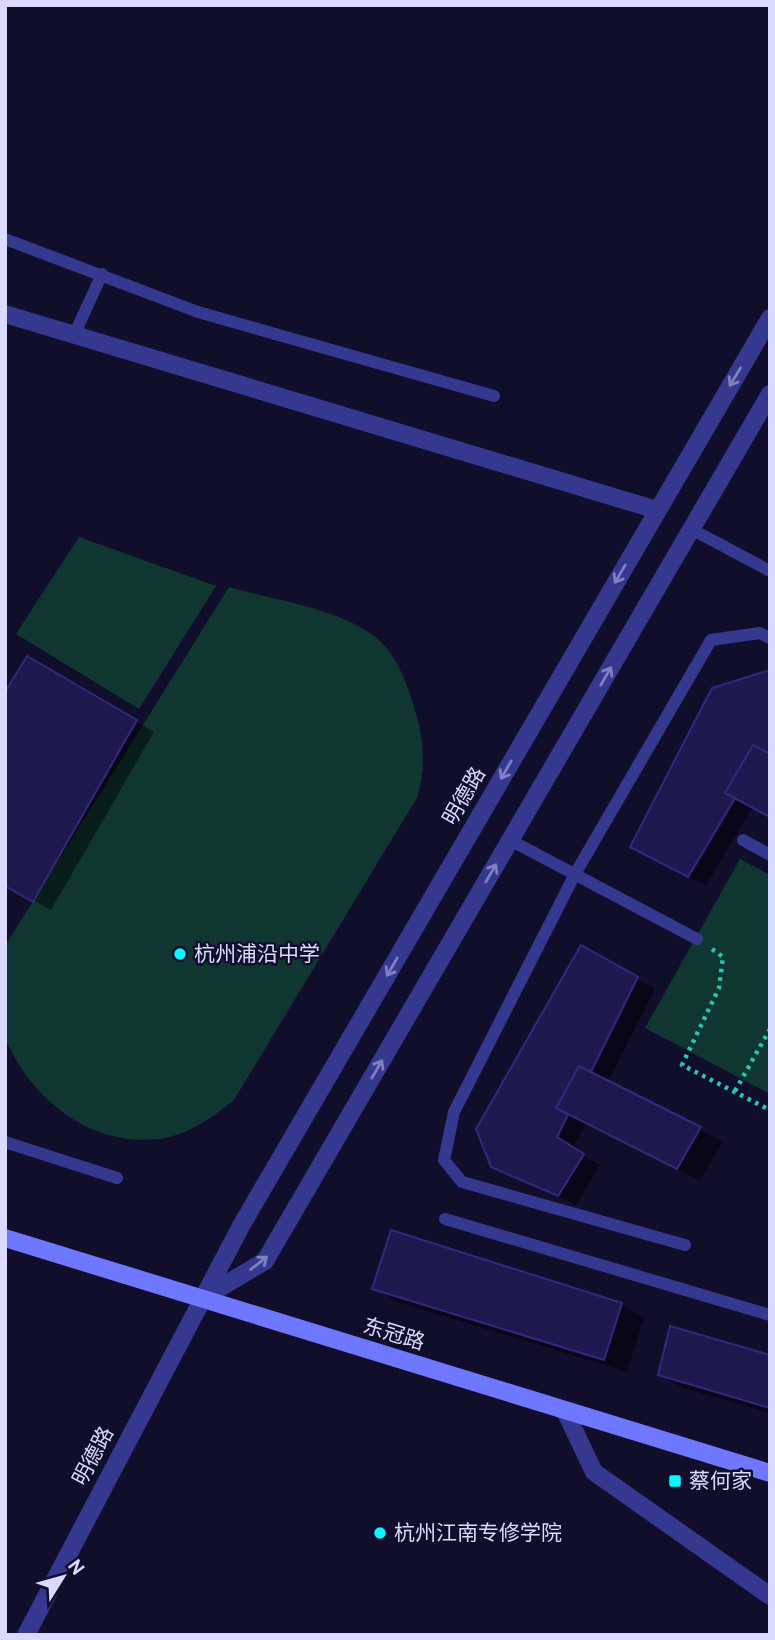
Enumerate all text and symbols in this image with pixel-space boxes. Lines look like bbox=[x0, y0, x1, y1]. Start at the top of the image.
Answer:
one-way arrow bbox=[728, 367, 742, 387]
one-way arrow bbox=[613, 563, 627, 583]
one-way arrow bbox=[599, 667, 613, 687]
one-way arrow bbox=[499, 760, 513, 780]
street label: 明德路 bbox=[438, 763, 493, 831]
one-way arrow bbox=[484, 863, 498, 883]
place label: 杭州浦沿中学 bbox=[194, 942, 320, 969]
marker: 杭州浦沿中学 bbox=[172, 946, 188, 962]
one-way arrow bbox=[384, 957, 398, 977]
one-way arrow bbox=[370, 1060, 384, 1080]
one-way arrow bbox=[249, 1255, 267, 1270]
street label: 东冠路 bbox=[359, 1313, 428, 1358]
street label: 明德路 bbox=[68, 1423, 121, 1491]
place label: 蔡何家 bbox=[689, 1469, 752, 1496]
marker: 蔡何家 bbox=[667, 1473, 683, 1489]
place label: 杭州江南专修学院 bbox=[394, 1521, 562, 1548]
marker: 杭州江南专修学院 bbox=[372, 1525, 388, 1541]
north arrow bbox=[28, 1542, 98, 1612]
text: N bbox=[61, 1555, 89, 1581]

